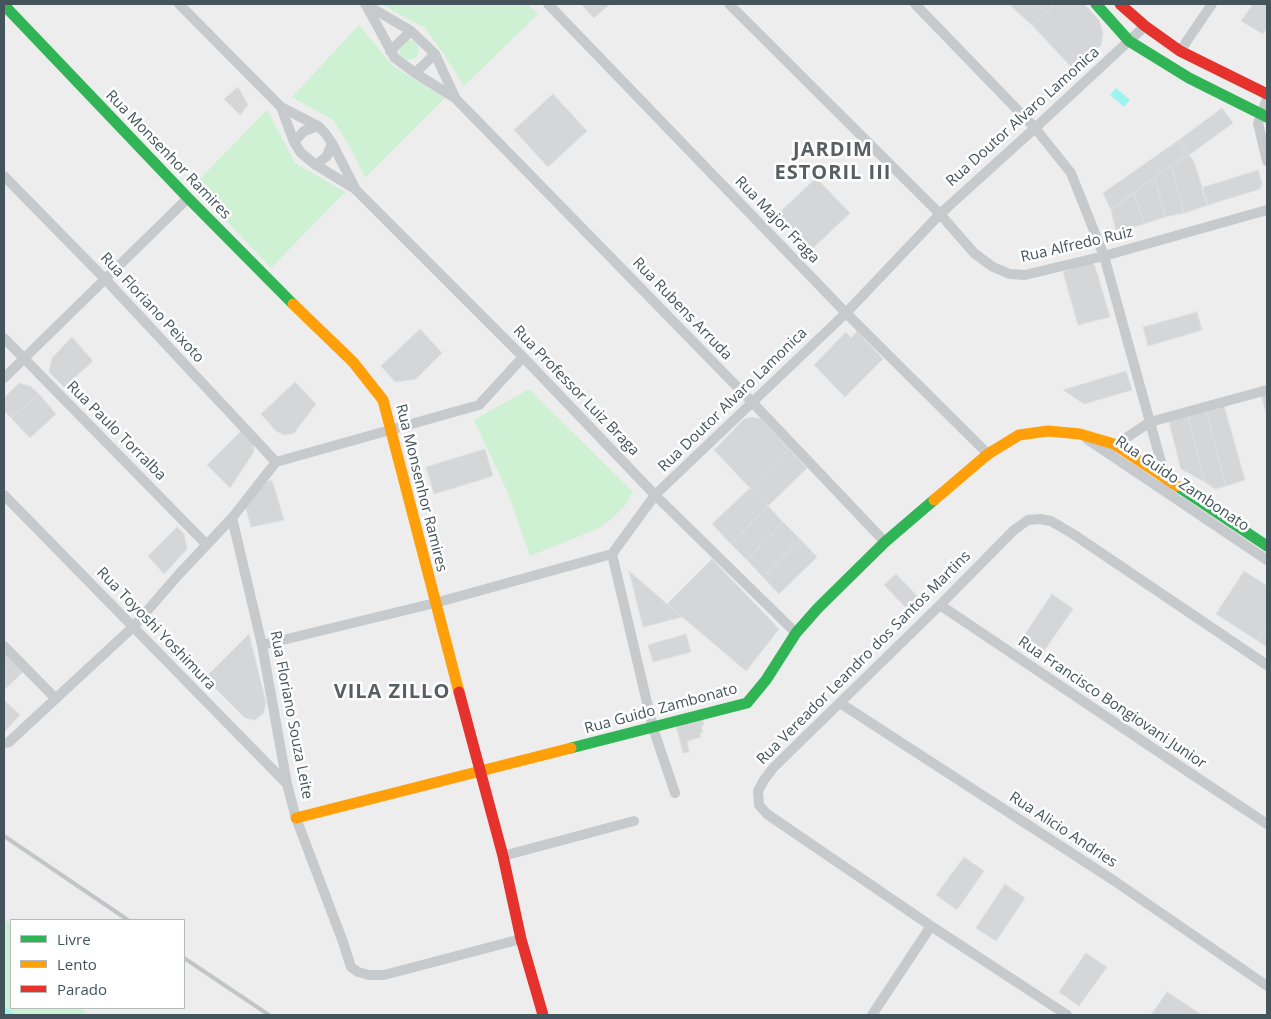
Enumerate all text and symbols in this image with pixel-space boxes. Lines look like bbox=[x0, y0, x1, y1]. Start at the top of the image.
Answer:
street label: Rua Doutor Alvaro Lamonica bbox=[943, 43, 1103, 191]
street label: Rua Monsenhor Ramires bbox=[102, 87, 234, 223]
district label: JARDIM ESTORIL III bbox=[773, 138, 893, 185]
street label: Rua Major Fraga bbox=[731, 173, 823, 267]
street label: Rua Alfredo Ruiz bbox=[1019, 223, 1135, 267]
street label: Rua Floriano Peixoto bbox=[96, 249, 208, 367]
street label: Rua Rubens Arruda bbox=[628, 254, 736, 364]
street label: Rua Professor Luiz Braga bbox=[509, 322, 643, 460]
street label: Rua Doutor Alvaro Lamonica bbox=[655, 324, 811, 476]
street label: Rua Paulo Torralba bbox=[63, 378, 169, 484]
street label: Rua Monsenhor Ramires bbox=[391, 402, 451, 574]
street label: Rua Guido Zambonato bbox=[1112, 432, 1252, 536]
street label: Rua Vereador Leandro dos Santos Martins bbox=[753, 547, 975, 769]
street label: Rua Toyoshi Yoshimura bbox=[93, 564, 219, 694]
street label: Rua Floriano Souza Leite bbox=[266, 629, 316, 801]
street label: Rua Francisco Bongiovani Junior bbox=[1014, 633, 1210, 773]
district label: VILA ZILLO bbox=[332, 680, 452, 704]
street label: Rua Guido Zambonato bbox=[583, 680, 739, 738]
street label: Rua Alicio Andries bbox=[1006, 788, 1120, 872]
legend bbox=[10, 919, 185, 1009]
text: Livre bbox=[57, 929, 91, 949]
text: Lento bbox=[57, 954, 97, 974]
text: Parado bbox=[57, 979, 107, 999]

